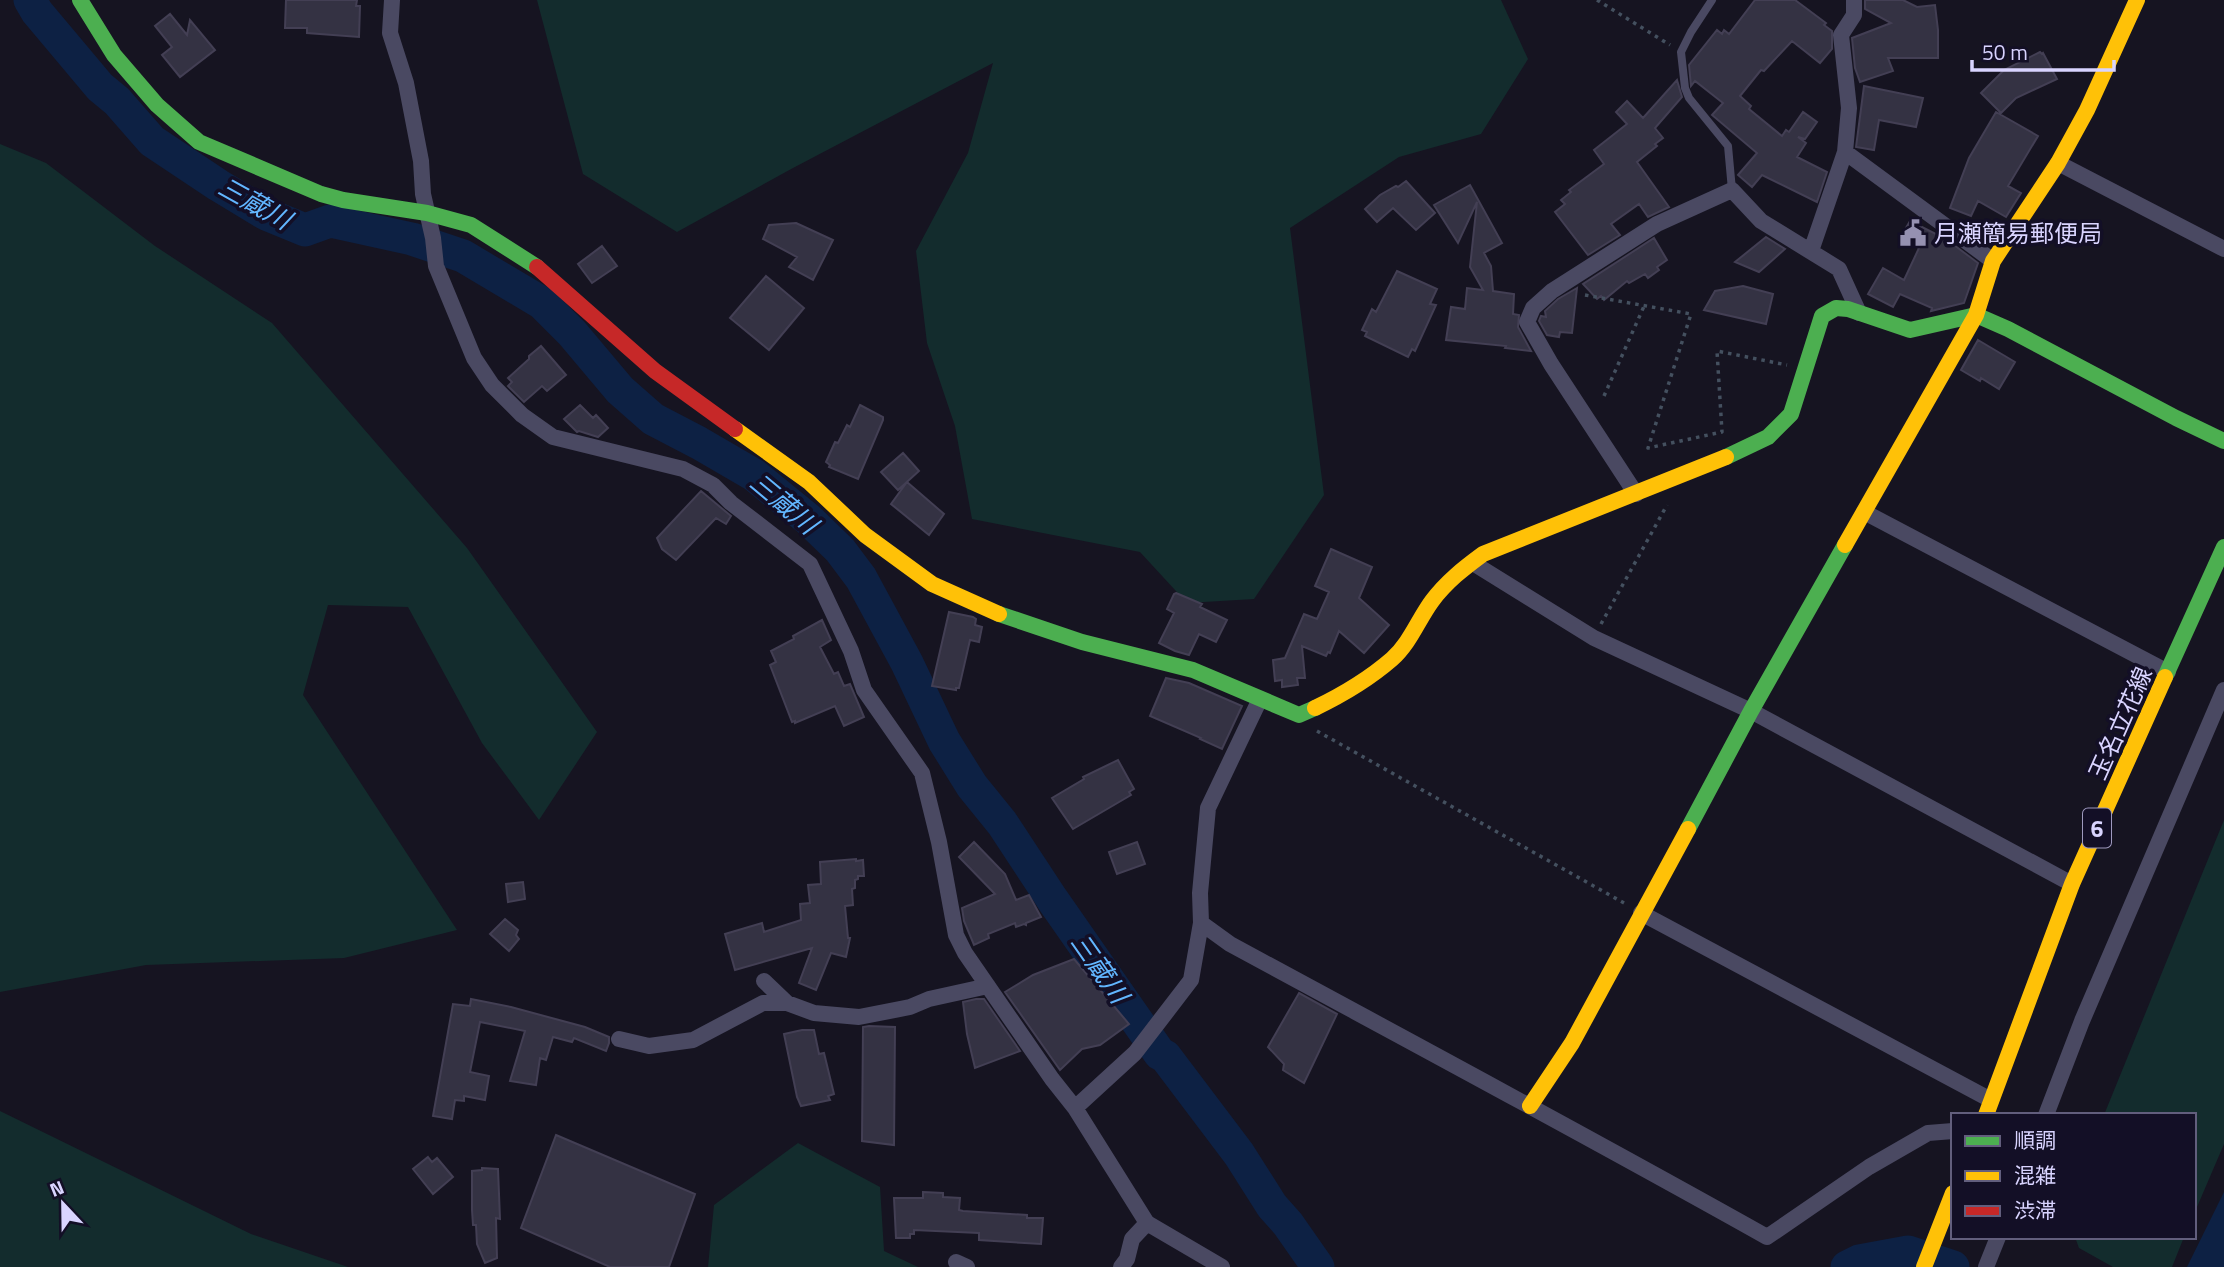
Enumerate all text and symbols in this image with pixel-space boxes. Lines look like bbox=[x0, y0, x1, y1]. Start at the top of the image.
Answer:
scale bar bbox=[1972, 28, 2114, 72]
text: 50 m bbox=[1982, 36, 2028, 68]
water label: 三蔵川 bbox=[211, 167, 301, 240]
place label: 月瀬簡易郵便局 bbox=[1934, 215, 2102, 251]
public building icon: 月瀬簡易郵便局 bbox=[1898, 218, 1928, 248]
water label: 三蔵川 bbox=[742, 463, 829, 545]
street label: 玉名立花線 bbox=[2079, 661, 2161, 785]
road number: 6 bbox=[2083, 808, 2111, 848]
water label: 三蔵川 bbox=[1062, 925, 1140, 1014]
legend bbox=[1951, 1113, 2196, 1239]
text: 順調 bbox=[2014, 1124, 2056, 1156]
text: 混雑 bbox=[2014, 1159, 2056, 1191]
north arrow bbox=[28, 1169, 98, 1239]
text: N bbox=[45, 1172, 68, 1204]
text: 渋滞 bbox=[2014, 1194, 2056, 1226]

